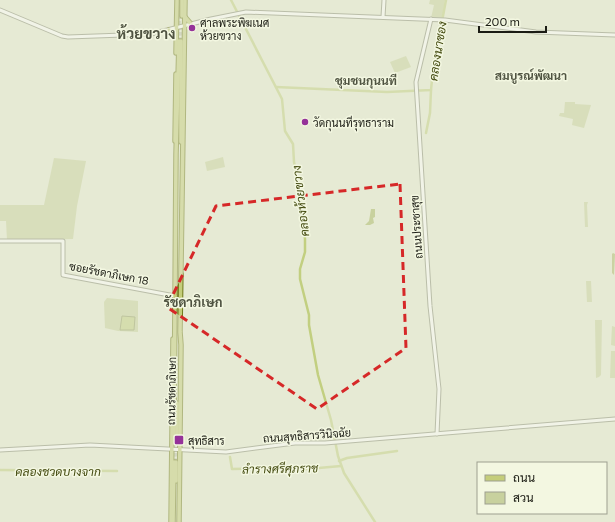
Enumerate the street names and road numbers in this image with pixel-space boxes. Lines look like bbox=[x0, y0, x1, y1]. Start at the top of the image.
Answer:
street label: ถนนประชาสุข bbox=[407, 195, 428, 259]
street label: ซอยรัชดาภิเษก 18 bbox=[68, 259, 150, 287]
street label: ถนนรัชดาภิเษก bbox=[164, 357, 178, 425]
street label: ถนนสุทธิสารวินิจฉัย bbox=[262, 425, 352, 448]

